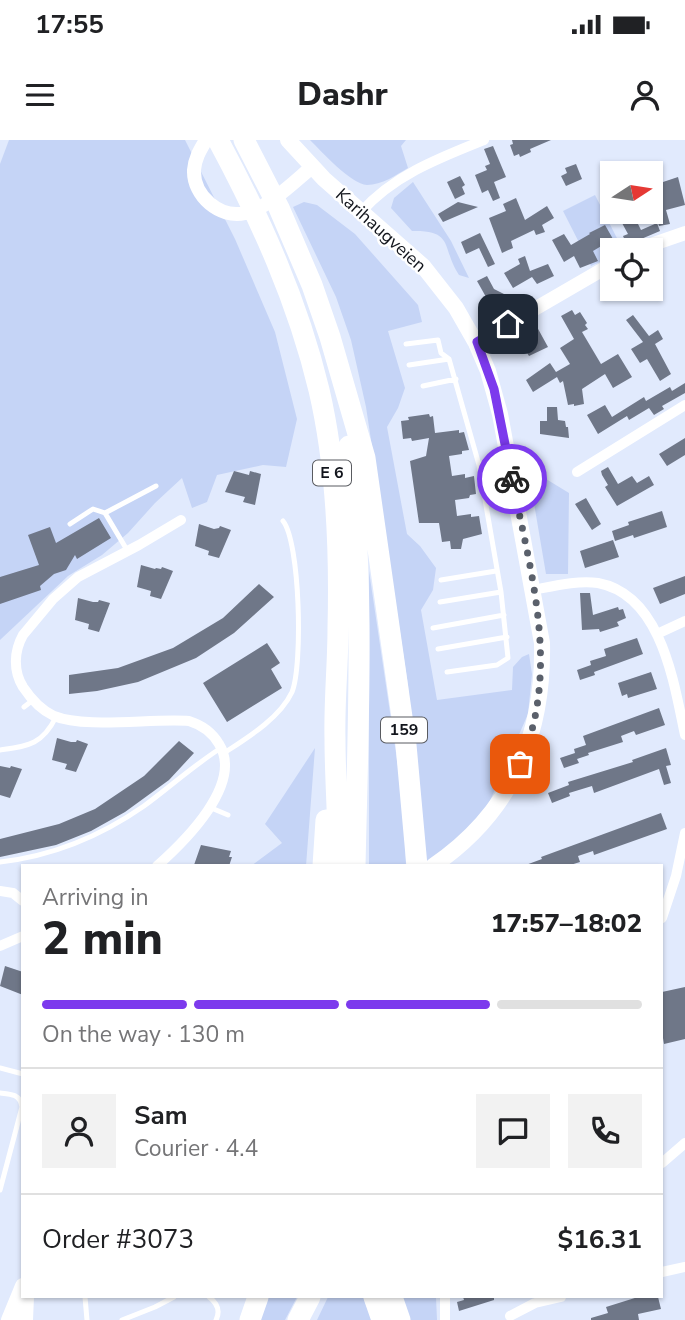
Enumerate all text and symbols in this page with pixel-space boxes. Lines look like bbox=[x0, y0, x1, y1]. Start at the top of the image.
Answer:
text: 17:55 bbox=[35, 7, 104, 42]
text: Dashr bbox=[297, 73, 388, 116]
icon: menu bbox=[21, 76, 59, 114]
icon: person bbox=[626, 76, 664, 114]
north arrow bbox=[600, 161, 663, 224]
map controls bbox=[600, 161, 663, 301]
street label: Karihaugveien bbox=[330, 183, 432, 277]
button: locate bbox=[600, 238, 663, 301]
pin bbox=[478, 294, 538, 354]
icon: home bbox=[489, 305, 527, 343]
courier bbox=[477, 444, 547, 514]
road number: E 6 bbox=[313, 460, 351, 486]
icon: bike bbox=[493, 460, 531, 498]
road number: 159 bbox=[381, 718, 427, 743]
pin bbox=[490, 734, 550, 794]
icon: bag bbox=[501, 745, 539, 783]
text: Arriving in bbox=[42, 882, 149, 913]
text: 17:57–18:02 bbox=[491, 906, 642, 941]
text: 2 min bbox=[42, 907, 163, 970]
text: On the way · 130 m bbox=[42, 1019, 245, 1050]
button: person bbox=[42, 1094, 116, 1168]
button: chat bbox=[476, 1094, 550, 1168]
button: phone bbox=[568, 1094, 642, 1168]
text: Sam bbox=[134, 1098, 187, 1133]
text: Courier · 4.4 bbox=[134, 1133, 258, 1164]
text: Order #3073 bbox=[42, 1222, 194, 1257]
text: $16.31 bbox=[558, 1222, 642, 1257]

